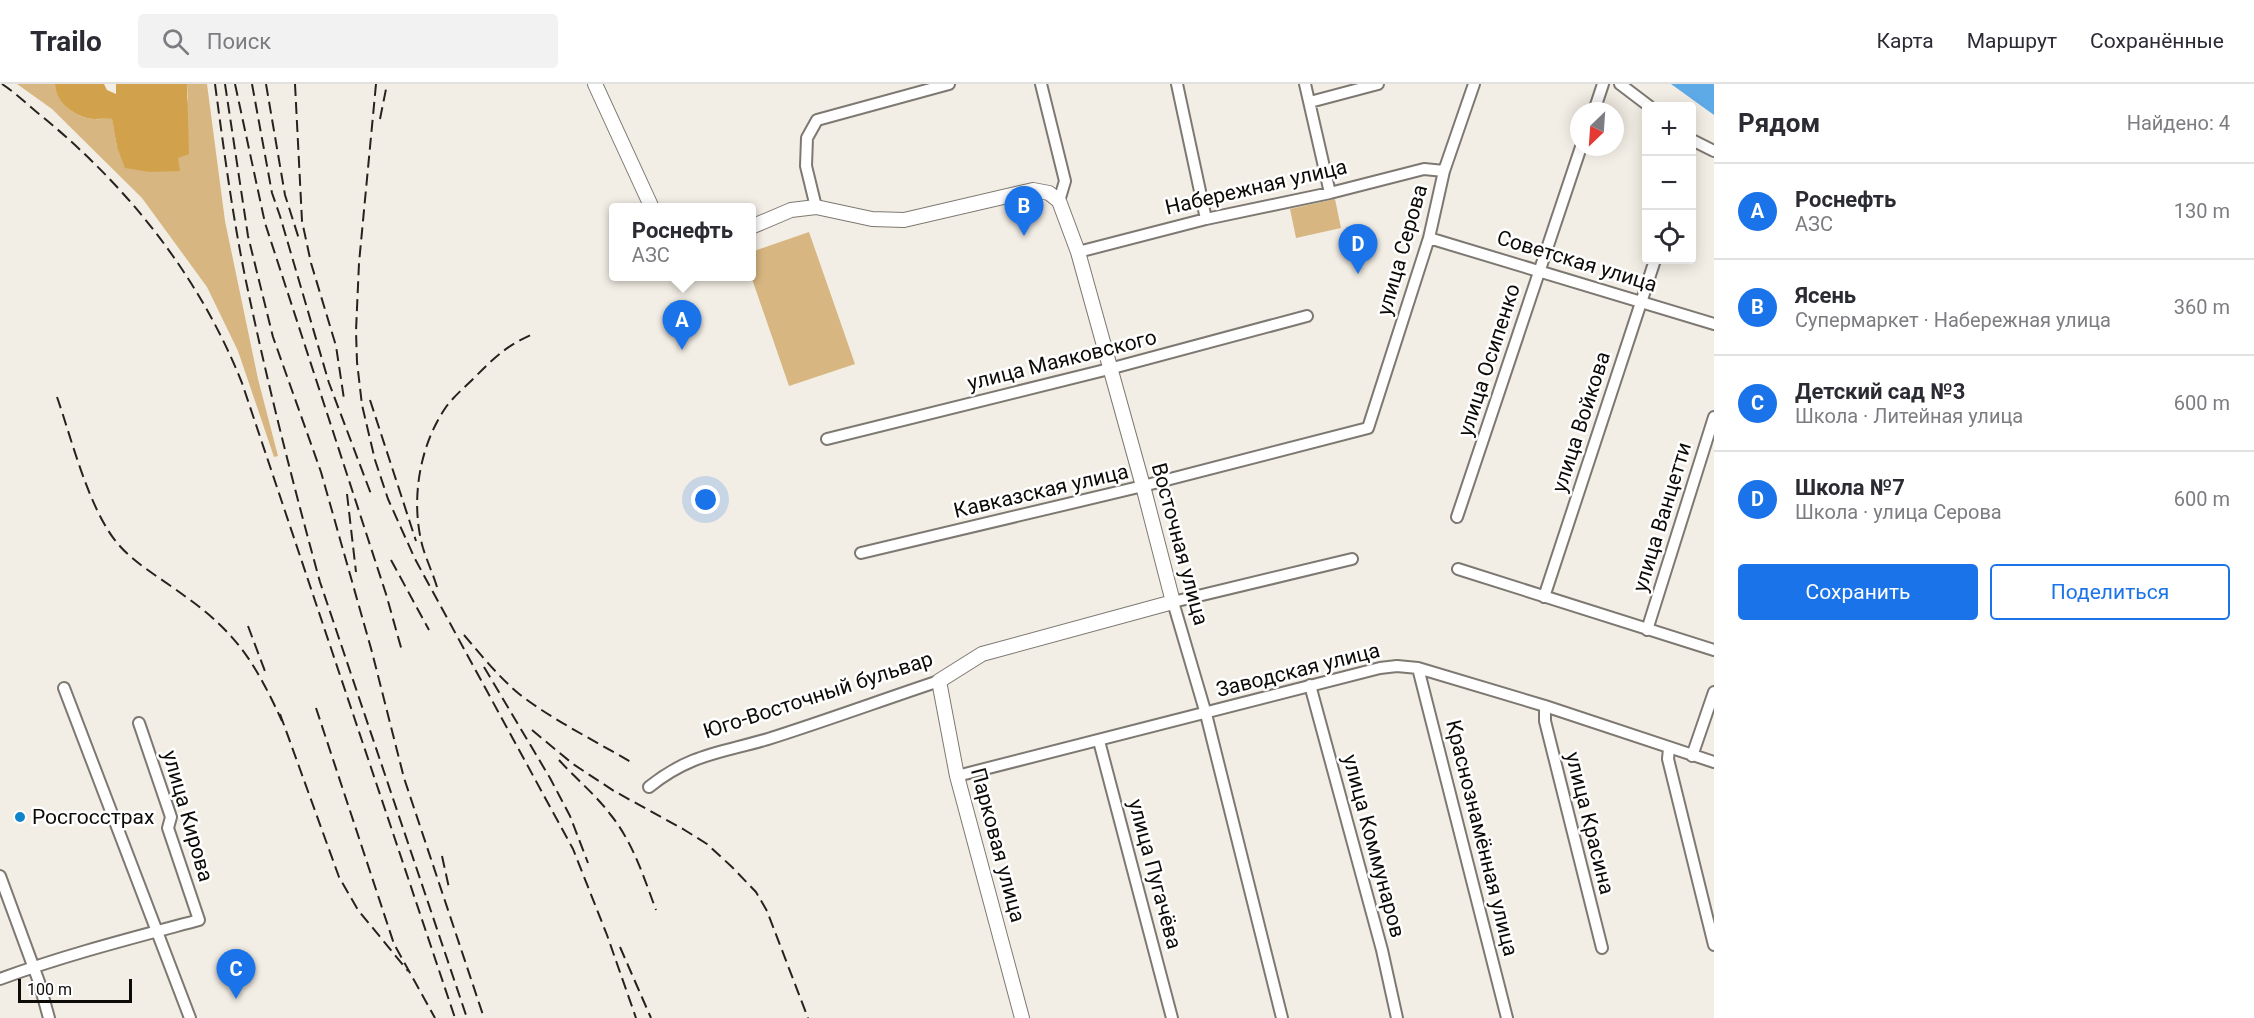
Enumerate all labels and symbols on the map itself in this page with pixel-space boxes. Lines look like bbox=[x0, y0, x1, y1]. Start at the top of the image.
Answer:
north arrow bbox=[1570, 102, 1624, 156]
street label: Набережная улица bbox=[1163, 154, 1349, 220]
street label: улица Серова bbox=[1372, 182, 1432, 318]
pin: B bbox=[1004, 186, 1044, 236]
pin: D bbox=[1338, 224, 1378, 274]
street label: Советская улица bbox=[1494, 225, 1660, 297]
street label: улица Осипенко bbox=[1453, 281, 1525, 439]
pin: A bbox=[662, 300, 702, 350]
street label: улица Маяковского bbox=[965, 325, 1159, 395]
street label: улица Войкова bbox=[1547, 349, 1615, 495]
street label: улица Ванцетти bbox=[1628, 439, 1696, 595]
street label: Кавказская улица bbox=[951, 459, 1131, 523]
street label: Восточная улица bbox=[1147, 460, 1213, 628]
your location bbox=[691, 485, 720, 514]
street label: Заводская улица bbox=[1214, 638, 1382, 702]
street label: Юго-Восточный бульвар bbox=[700, 647, 936, 743]
street label: Краснознамённая улица bbox=[1441, 717, 1523, 959]
street label: улица Кирова bbox=[158, 748, 218, 884]
street label: улица Красина bbox=[1561, 749, 1619, 897]
street label: улица Коммунаров bbox=[1338, 752, 1410, 940]
street label: Парковая улица bbox=[966, 765, 1030, 925]
street label: улица Пугачёва bbox=[1123, 797, 1187, 951]
place label: Росгосстрах bbox=[32, 805, 154, 829]
marker: Росгосстрах bbox=[13, 810, 27, 824]
pin: C bbox=[216, 950, 256, 999]
scale bar bbox=[18, 976, 132, 1004]

